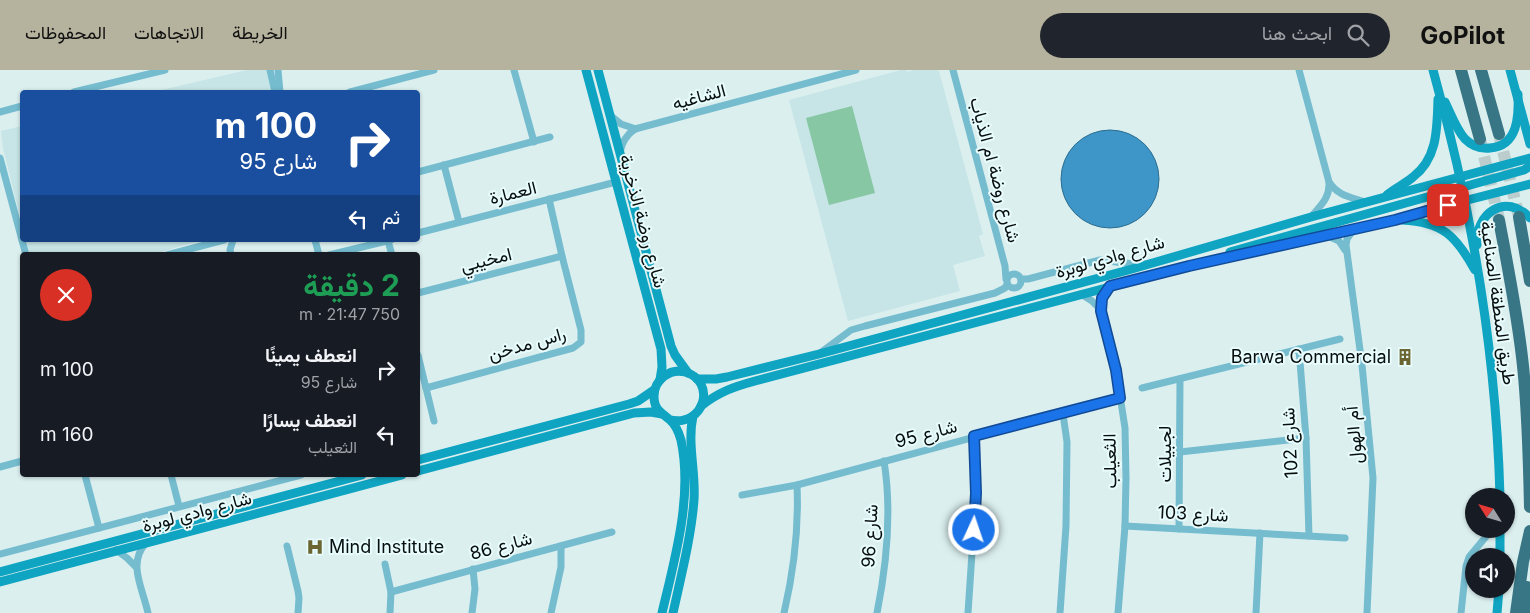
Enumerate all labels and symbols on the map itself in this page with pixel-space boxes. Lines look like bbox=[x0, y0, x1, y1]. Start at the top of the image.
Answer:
street label: الشاغيه bbox=[670, 79, 728, 114]
street label: شارع روضة ام الذياب bbox=[964, 95, 1025, 245]
street label: شارع روضة الذخرية bbox=[614, 152, 671, 291]
street label: العمارة bbox=[487, 177, 539, 209]
pin bbox=[1427, 184, 1469, 226]
street label: طريق المنطقة الصناعية bbox=[1476, 220, 1520, 386]
street label: شارع وادي لوبرة bbox=[1053, 231, 1168, 287]
street label: امخيبي bbox=[458, 243, 515, 281]
street label: راس مدخن bbox=[486, 322, 568, 366]
place label: Barwa Commercial bbox=[1231, 346, 1391, 367]
building icon: Barwa Commercial bbox=[1395, 347, 1415, 367]
street label: أم الهول bbox=[1341, 405, 1368, 465]
street label: شارع 102 bbox=[1277, 407, 1304, 479]
street label: شارع 95 bbox=[893, 415, 960, 454]
street label: لجبيلات bbox=[1154, 426, 1175, 482]
street label: الثعيلب bbox=[1099, 433, 1120, 489]
street label: شارع وادي لوبرة bbox=[140, 487, 255, 541]
north arrow bbox=[1465, 488, 1515, 538]
street label: شارع 103 bbox=[1157, 501, 1229, 528]
position arrow bbox=[947, 503, 999, 555]
street label: شارع 96 bbox=[857, 504, 884, 568]
street label: شارع 86 bbox=[467, 527, 535, 566]
place label: Mind Institute bbox=[329, 536, 444, 557]
hospital icon: Mind Institute bbox=[305, 537, 325, 557]

